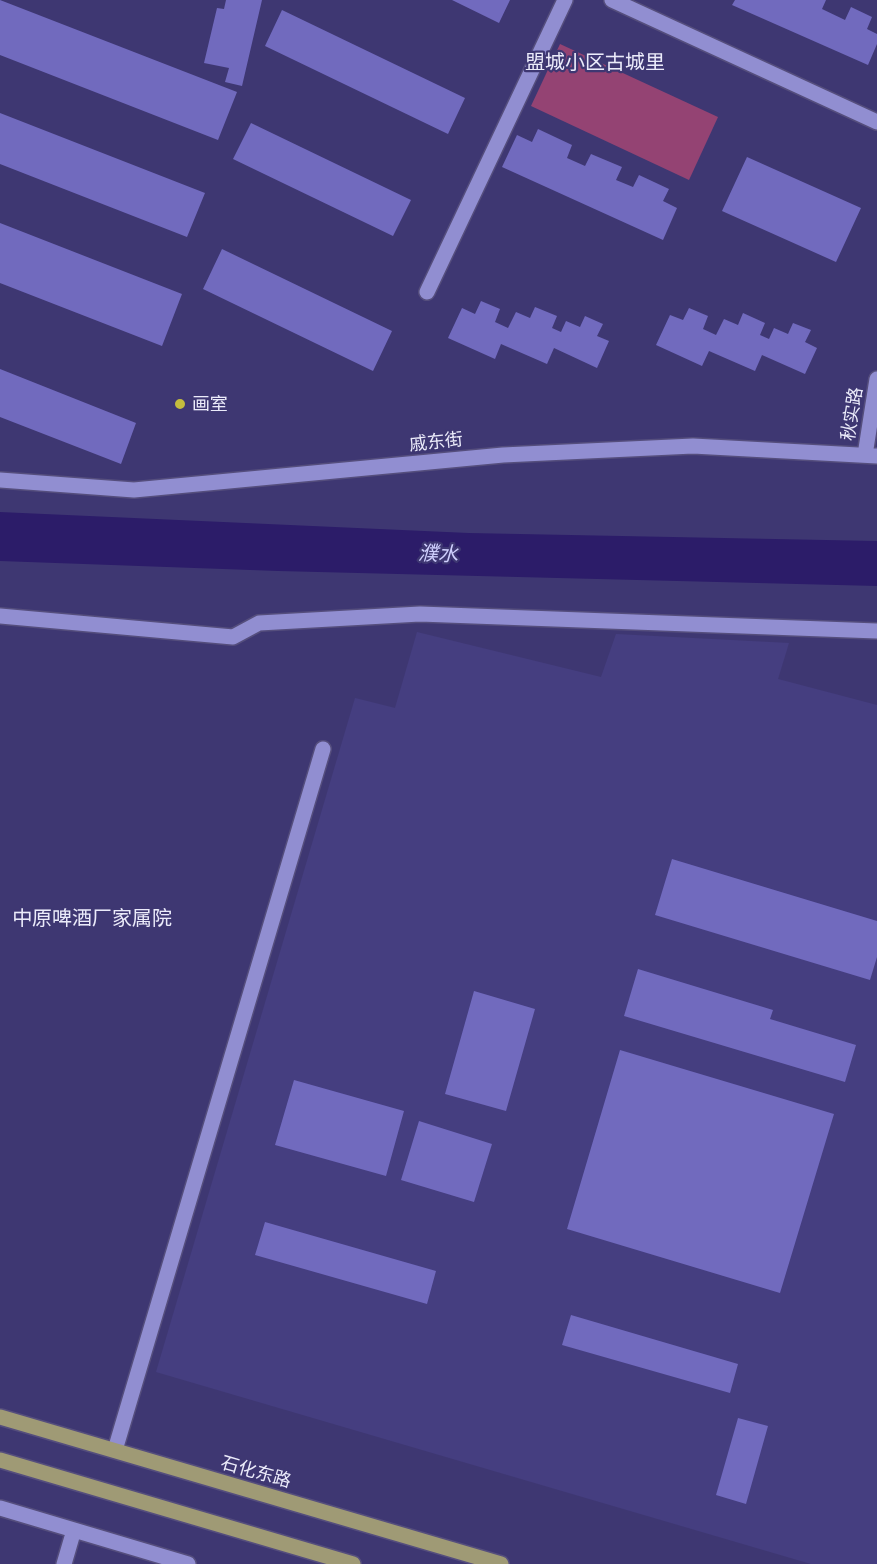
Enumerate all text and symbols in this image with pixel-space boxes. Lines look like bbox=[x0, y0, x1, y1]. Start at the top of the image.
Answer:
district label: 盟城小区古城里 bbox=[525, 51, 665, 75]
street label: 秋实路 bbox=[837, 386, 867, 442]
place label: 画室 bbox=[192, 393, 228, 415]
marker: 画室 bbox=[173, 397, 187, 411]
street label: 戚东街 bbox=[408, 428, 464, 456]
water label: 濮水 bbox=[418, 541, 458, 567]
district label: 中原啤酒厂家属院 bbox=[12, 907, 172, 931]
street label: 石化东路 bbox=[218, 1452, 294, 1492]

